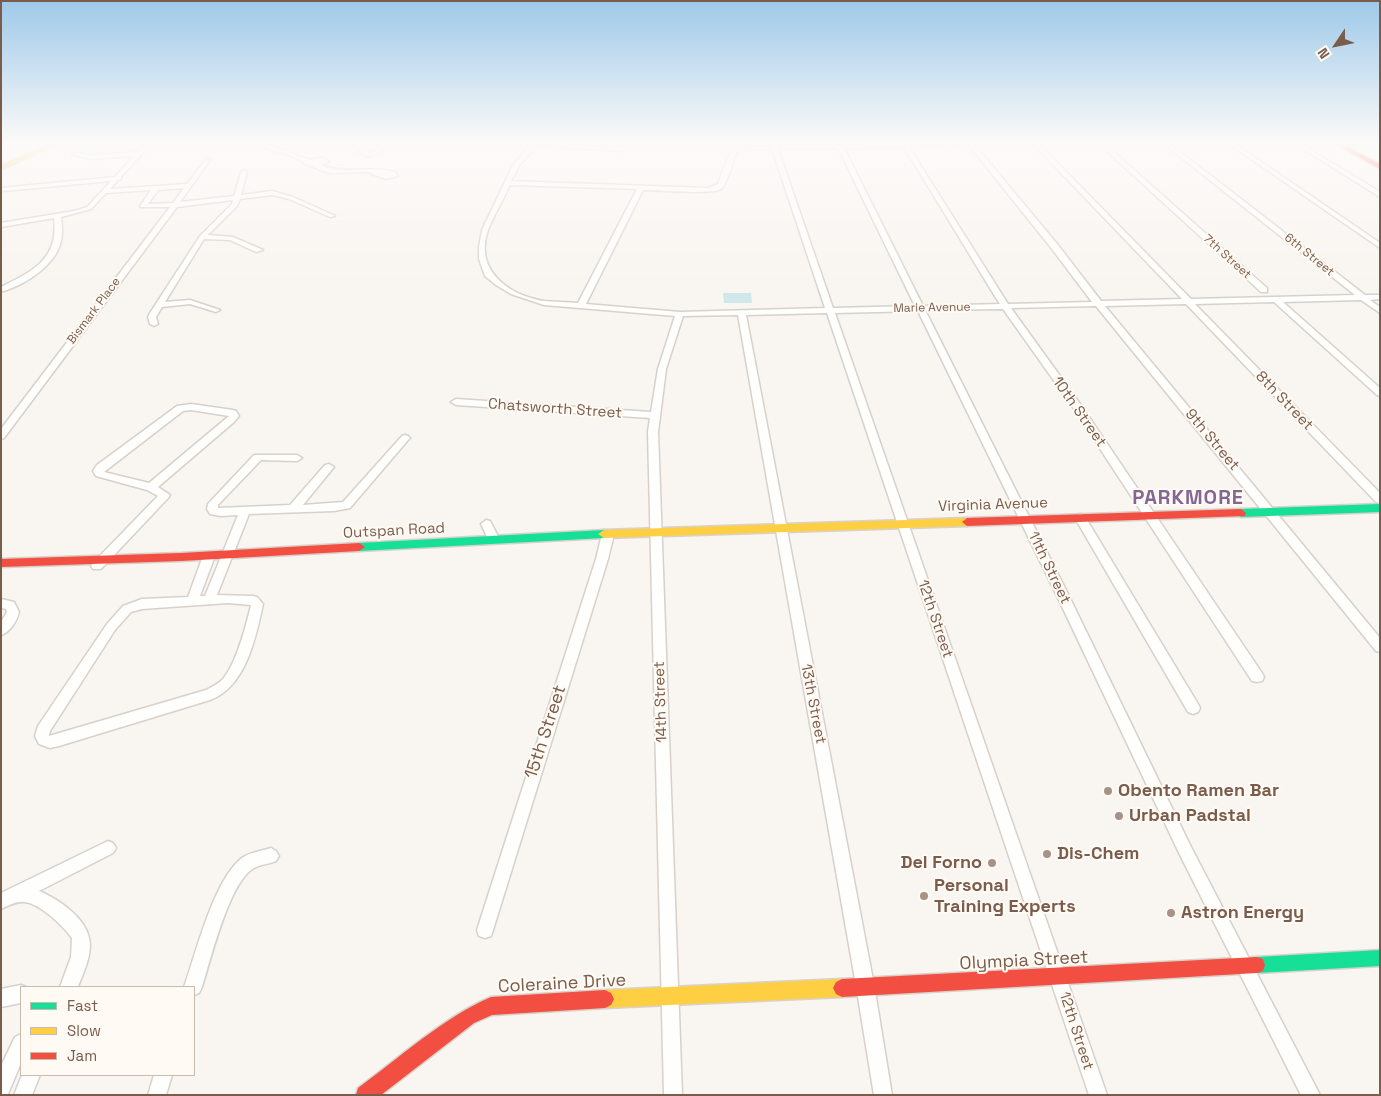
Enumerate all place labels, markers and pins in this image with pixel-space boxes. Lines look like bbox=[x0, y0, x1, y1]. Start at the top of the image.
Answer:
place label: Obento Ramen Bar bbox=[1118, 780, 1279, 802]
marker: Obento Ramen Bar bbox=[1102, 785, 1114, 797]
place label: Urban Padstal bbox=[1129, 805, 1251, 827]
marker: Urban Padstal bbox=[1113, 810, 1125, 822]
place label: Dis-Chem bbox=[1057, 843, 1139, 865]
marker: Dis-Chem bbox=[1041, 848, 1053, 860]
place label: Del Forno bbox=[900, 852, 982, 874]
marker: Del Forno bbox=[986, 857, 998, 869]
place label: Personal Training Experts bbox=[934, 875, 1076, 918]
marker: Personal Training Experts bbox=[918, 890, 930, 902]
place label: Astron Energy bbox=[1181, 902, 1304, 924]
marker: Astron Energy bbox=[1165, 907, 1177, 919]

